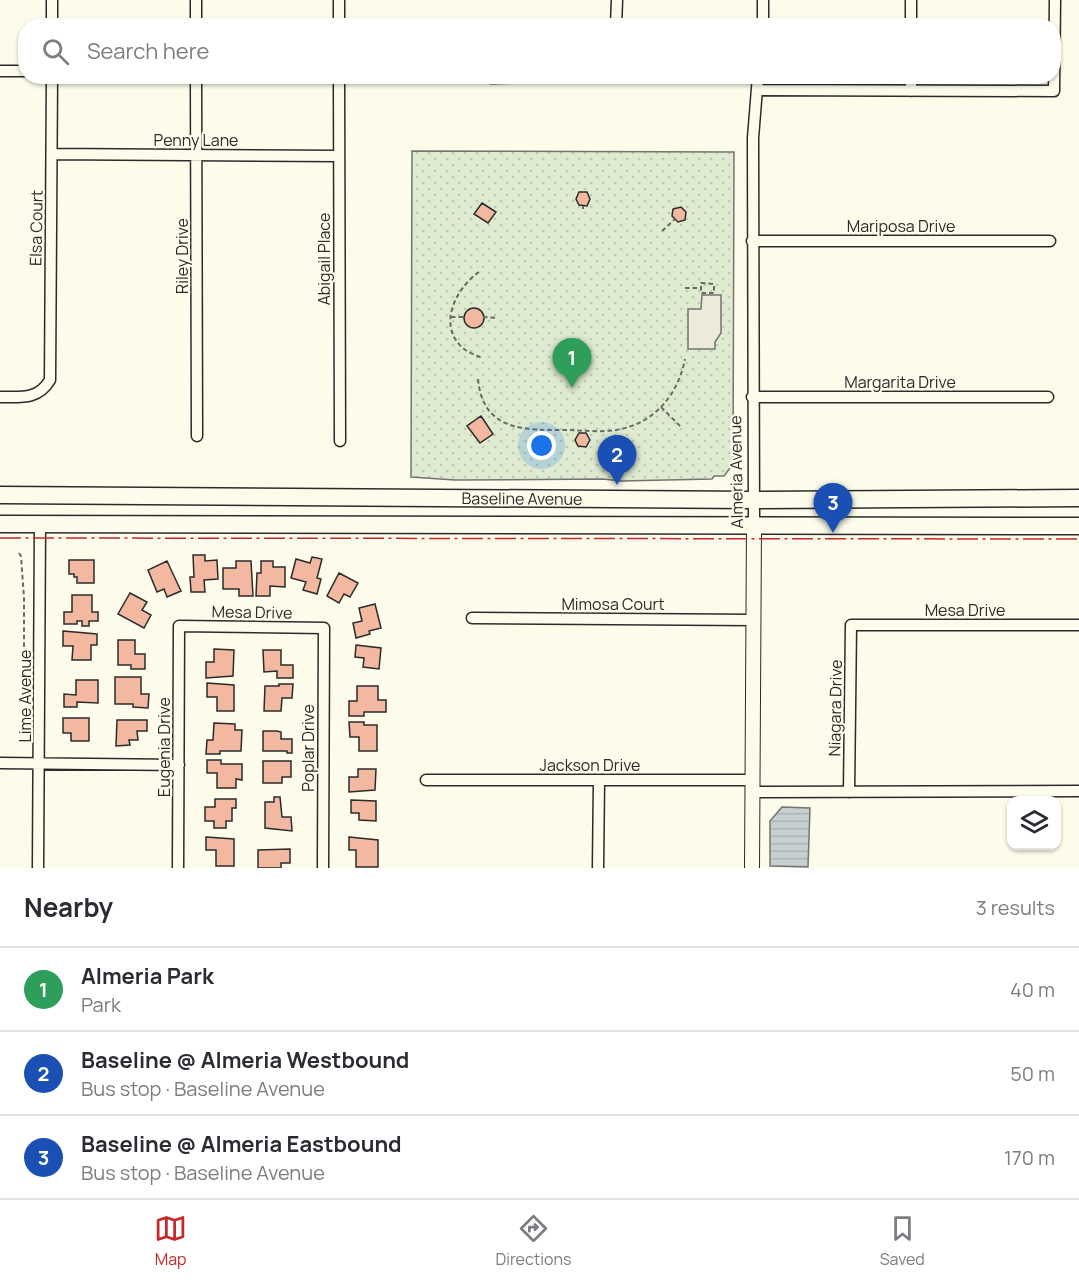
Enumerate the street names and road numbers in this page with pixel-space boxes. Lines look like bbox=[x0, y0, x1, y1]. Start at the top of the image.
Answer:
street label: Penny Lane bbox=[154, 129, 238, 151]
street label: Elsa Court bbox=[24, 190, 48, 266]
street label: Abigail Place bbox=[313, 213, 335, 305]
street label: Mariposa Drive bbox=[847, 215, 955, 237]
street label: Riley Drive bbox=[171, 218, 193, 294]
street label: Margarita Drive bbox=[844, 371, 956, 393]
street label: Almeria Avenue bbox=[724, 415, 748, 529]
street label: Baseline Avenue bbox=[462, 487, 582, 510]
street label: Mimosa Court bbox=[561, 593, 665, 615]
street label: Mesa Drive bbox=[925, 599, 1005, 621]
street label: Mesa Drive bbox=[211, 600, 293, 624]
street label: Lime Avenue bbox=[14, 650, 36, 742]
street label: Niagara Drive bbox=[823, 659, 847, 757]
street label: Eugenia Drive bbox=[153, 697, 175, 797]
street label: Poplar Drive bbox=[297, 704, 319, 792]
street label: Jackson Drive bbox=[540, 754, 640, 776]

